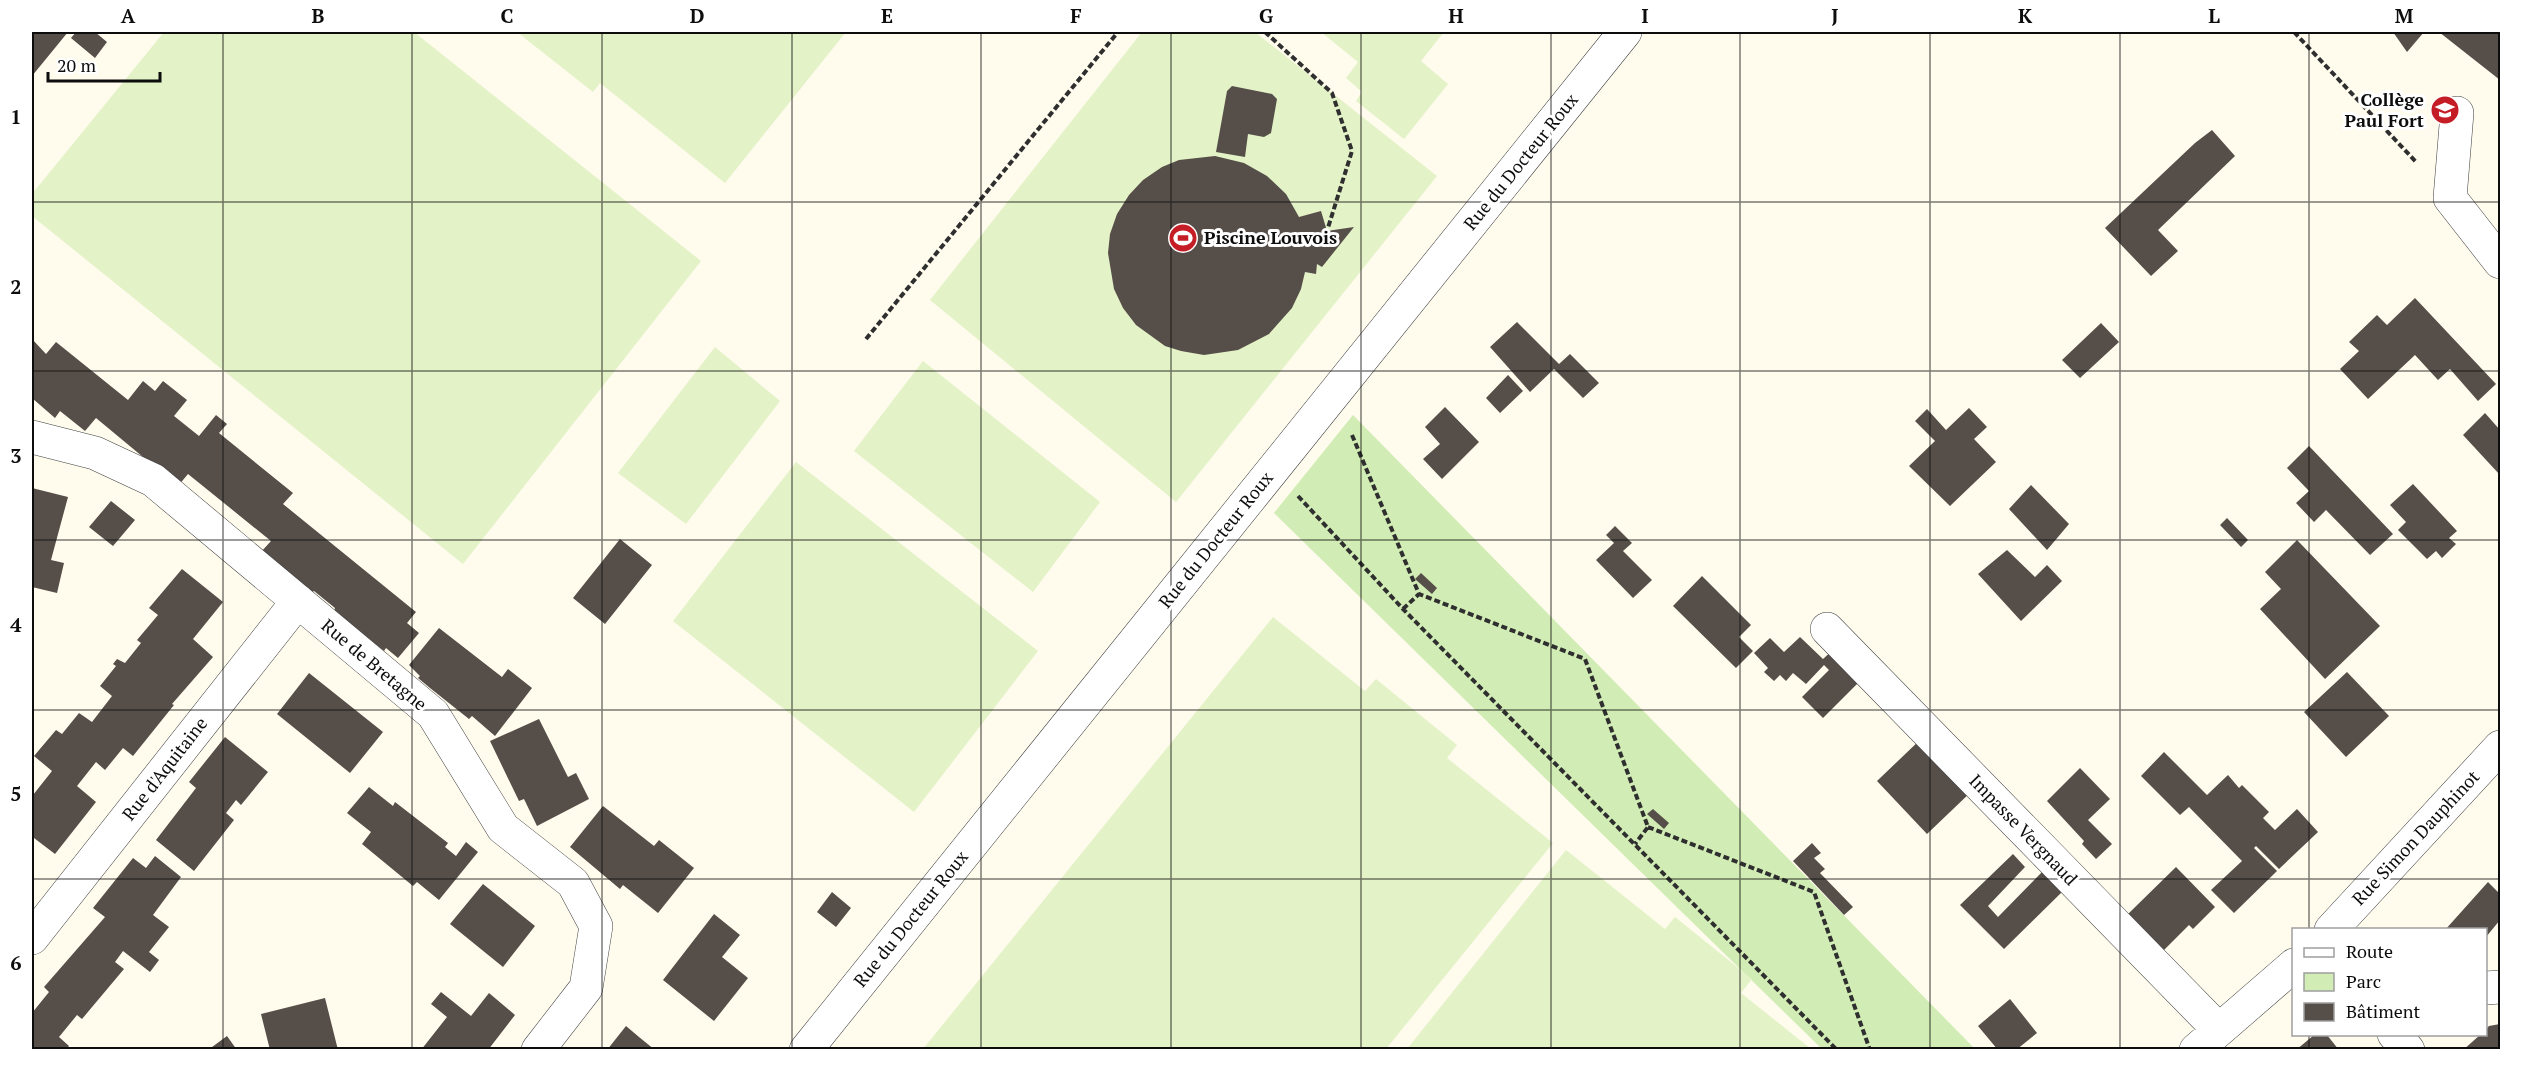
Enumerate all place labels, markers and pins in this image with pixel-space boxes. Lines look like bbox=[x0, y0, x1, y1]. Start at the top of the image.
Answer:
place label: Collège Paul Fort bbox=[2345, 87, 2424, 132]
school or university icon: Collège Paul Fort bbox=[2429, 94, 2461, 126]
sports icon: Piscine Louvois bbox=[1167, 222, 1199, 254]
place label: Piscine Louvois bbox=[1204, 225, 1337, 249]

